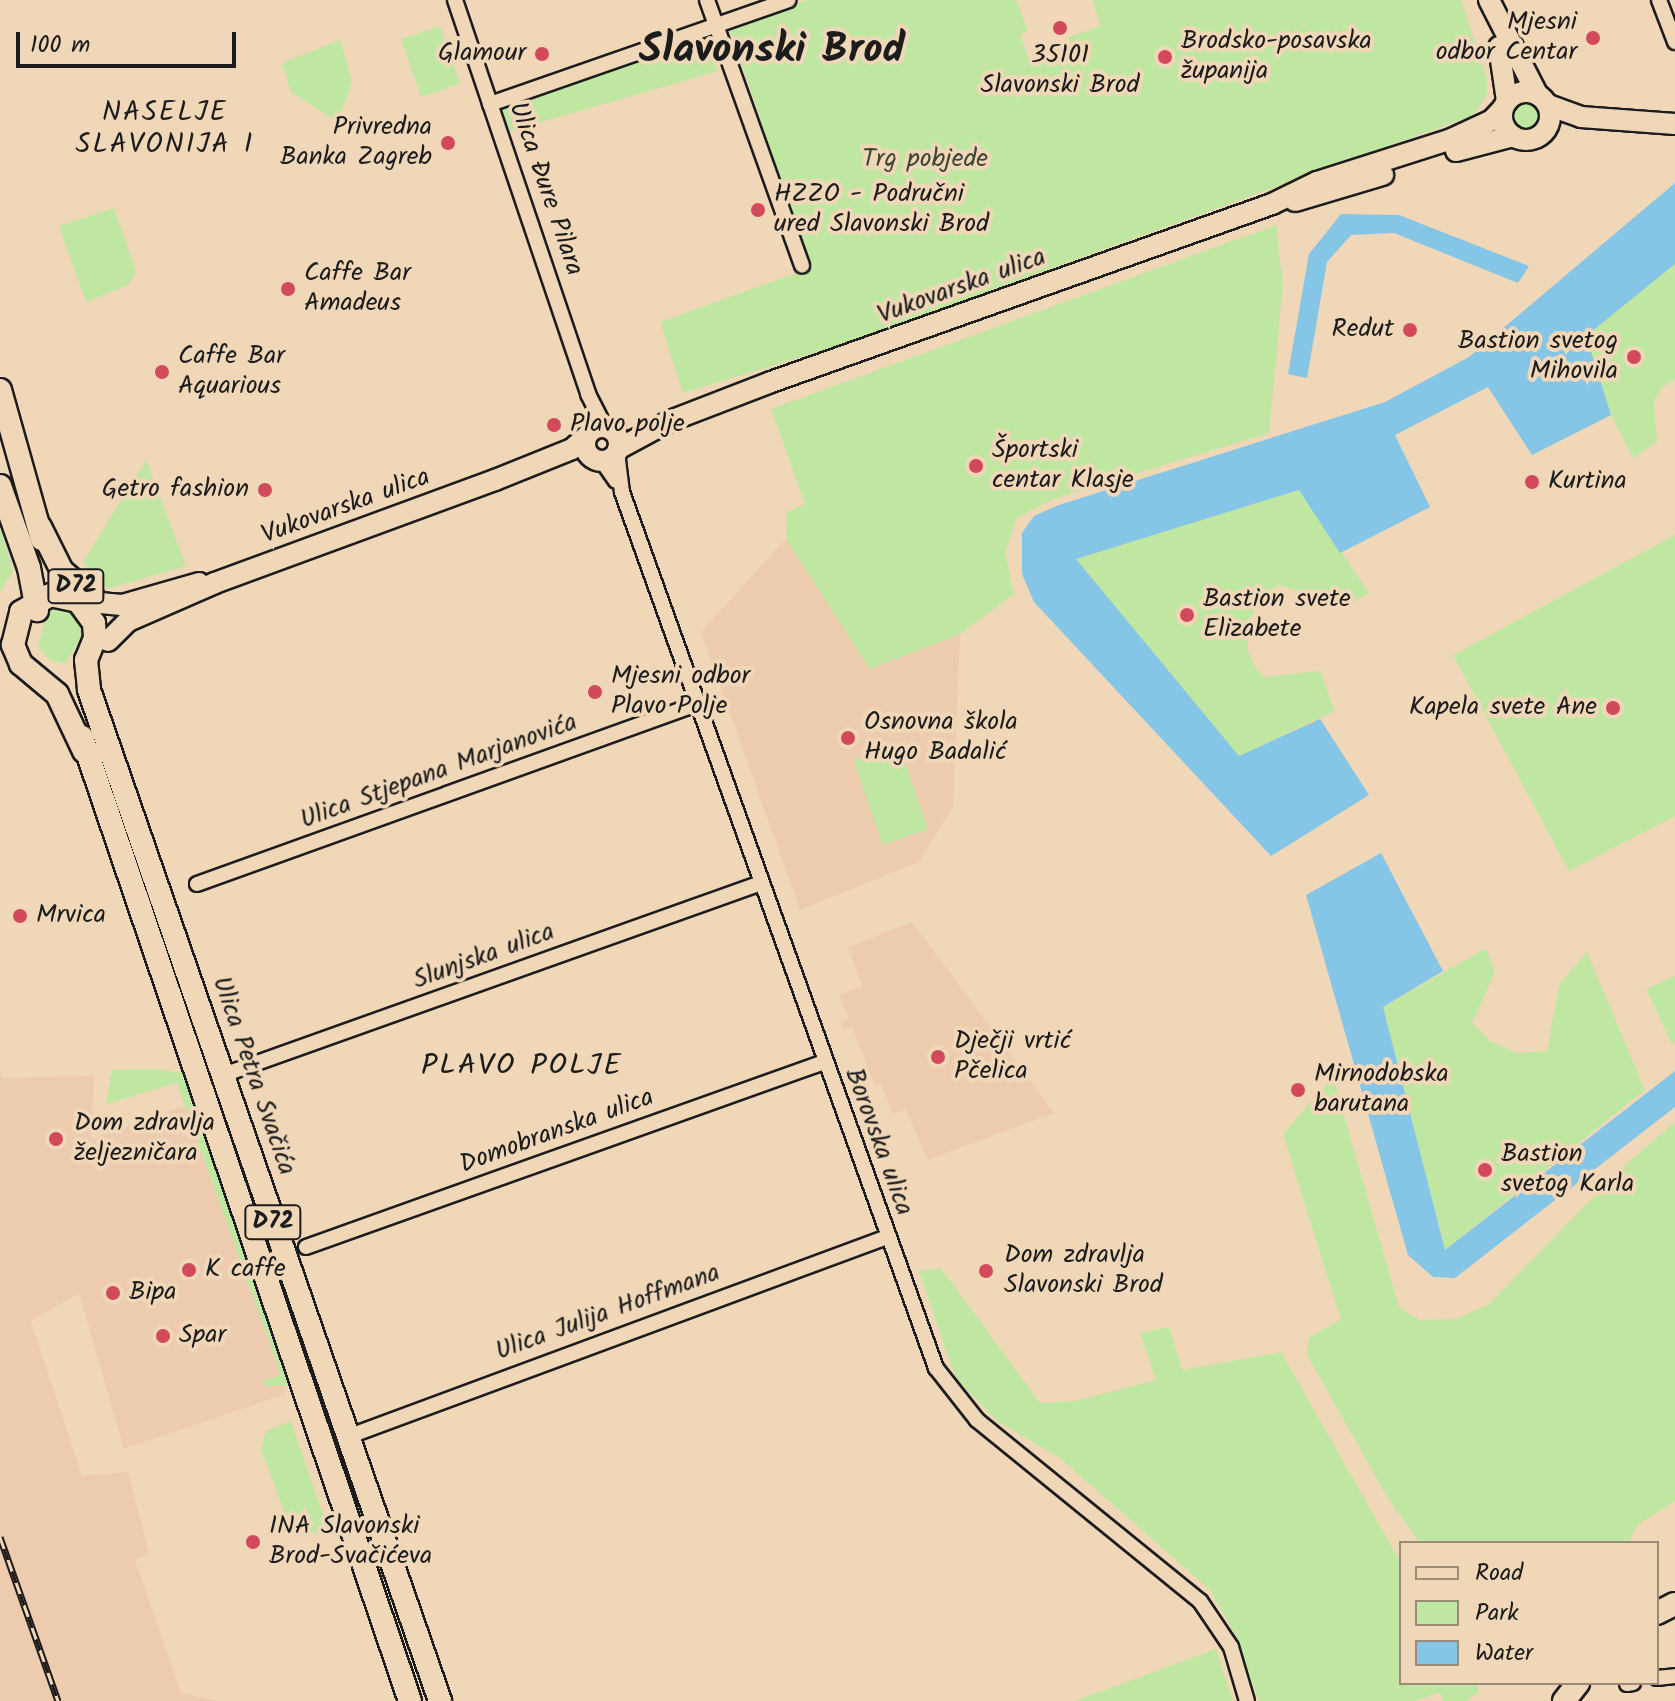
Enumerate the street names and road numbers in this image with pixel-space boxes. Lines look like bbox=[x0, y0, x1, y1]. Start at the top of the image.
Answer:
street label: Ulica Đure Pilara bbox=[501, 98, 589, 280]
street label: Vukovarska ulica bbox=[874, 242, 1050, 332]
street label: Vukovarska ulica bbox=[258, 462, 434, 552]
road number: D72 bbox=[46, 566, 106, 606]
street label: Ulica Stjepana Marjanovića bbox=[296, 707, 582, 837]
street label: Slunjska ulica bbox=[409, 917, 559, 997]
street label: Ulica Petra Svačića bbox=[204, 973, 302, 1179]
street label: Borovska ulica bbox=[837, 1064, 919, 1220]
street label: Domobranska ulica bbox=[456, 1082, 658, 1182]
road number: D72 bbox=[243, 1202, 303, 1242]
street label: Ulica Julija Hoffmana bbox=[492, 1258, 724, 1368]

